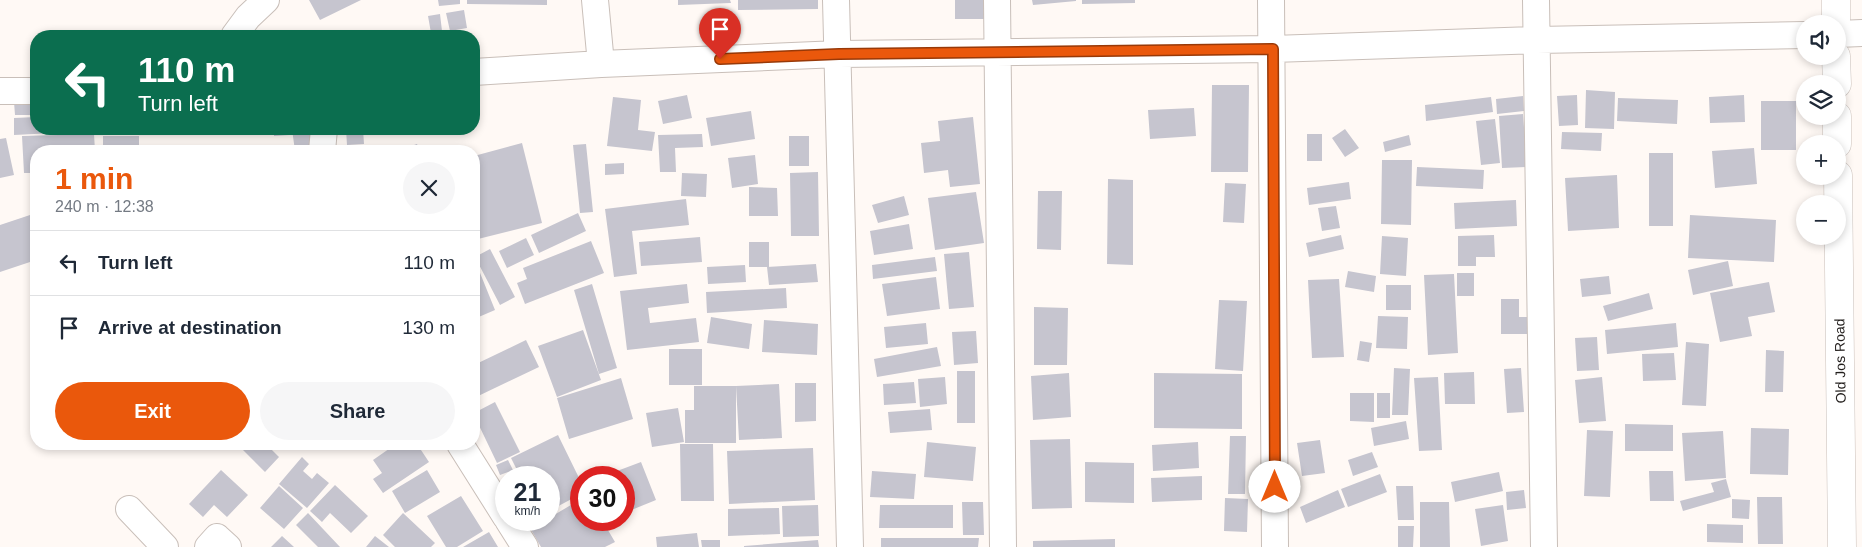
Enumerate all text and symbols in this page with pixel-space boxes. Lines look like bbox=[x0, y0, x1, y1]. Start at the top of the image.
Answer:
pin bbox=[699, 8, 741, 59]
icon: arrive bbox=[706, 15, 734, 43]
map controls bbox=[1796, 15, 1846, 245]
button: sound bbox=[1796, 15, 1846, 65]
icon: left bbox=[55, 50, 120, 115]
text: 110 m bbox=[138, 50, 235, 89]
button: layers bbox=[1796, 75, 1846, 125]
text: Turn left bbox=[138, 91, 218, 116]
button: + bbox=[1796, 135, 1846, 185]
text: 1 min bbox=[55, 162, 133, 195]
button: close bbox=[403, 162, 455, 214]
button: − bbox=[1796, 195, 1846, 245]
text: 240 m · 12:38 bbox=[55, 198, 154, 215]
icon: left bbox=[55, 249, 83, 277]
text: Turn left bbox=[98, 252, 173, 273]
text: 110 m bbox=[404, 252, 455, 273]
icon: arrive bbox=[55, 314, 83, 342]
text: Arrive at destination bbox=[98, 317, 282, 338]
text: 130 m bbox=[402, 317, 455, 338]
street label: Old Jos Road bbox=[1831, 318, 1849, 404]
button: Exit bbox=[55, 382, 250, 440]
button: Share bbox=[260, 382, 455, 440]
position arrow bbox=[1248, 460, 1300, 512]
speed limit sign: 30 bbox=[570, 466, 635, 531]
text: 21 bbox=[514, 478, 541, 506]
text: km/h bbox=[514, 504, 541, 518]

